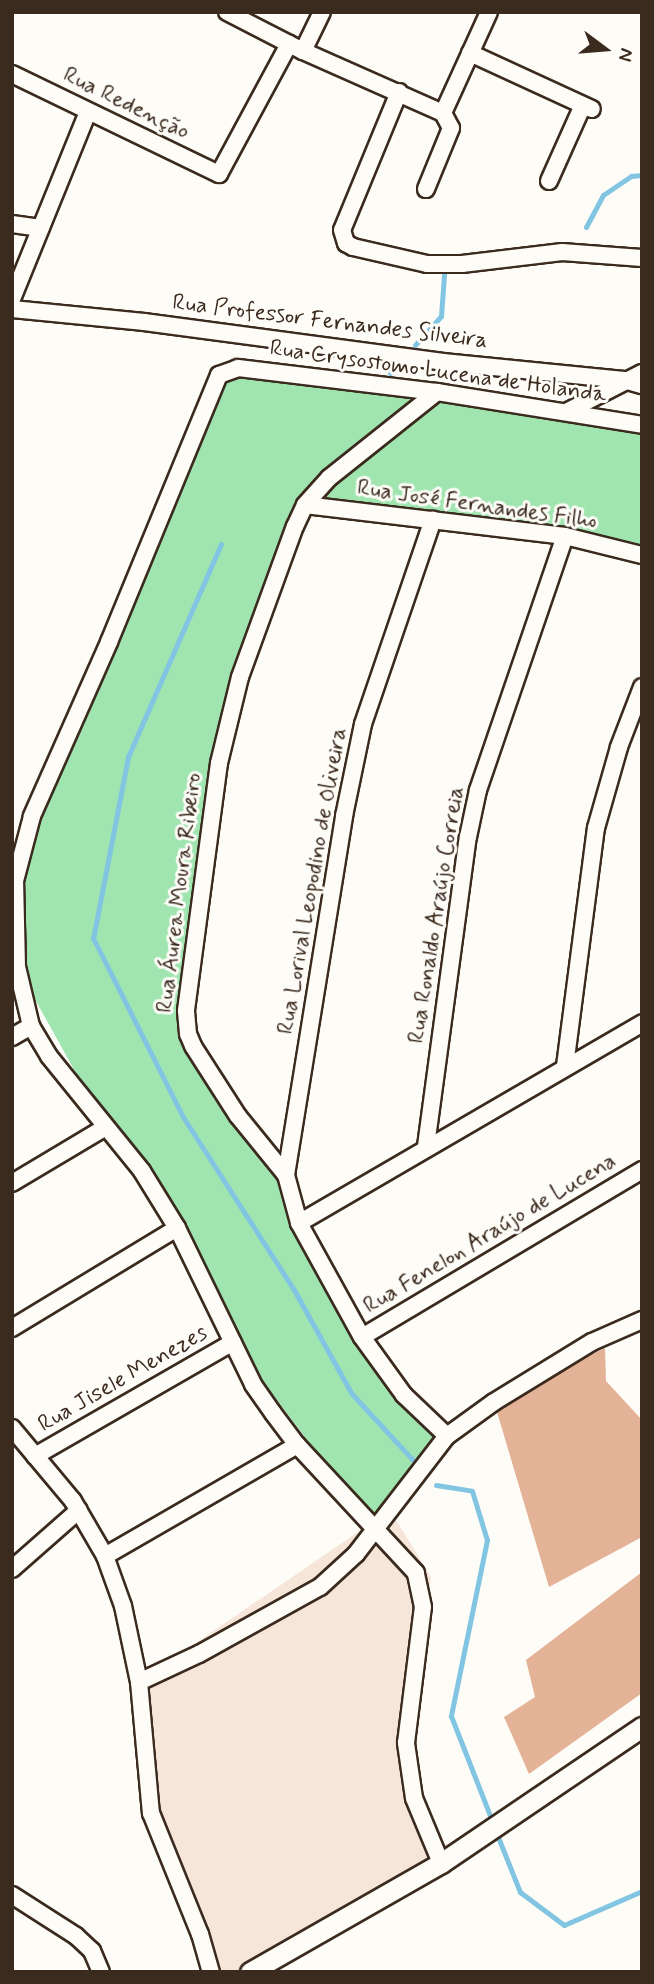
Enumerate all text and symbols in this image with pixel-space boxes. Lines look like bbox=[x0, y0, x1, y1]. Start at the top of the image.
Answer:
north arrow bbox=[570, 14, 640, 84]
text: N bbox=[612, 45, 639, 64]
street label: Rua Redenção bbox=[58, 62, 194, 146]
street label: Rua Professor Fernandes Silveira bbox=[170, 289, 490, 355]
street label: Rua Crysostomo Lucena de Holanda bbox=[262, 334, 614, 410]
street label: Rua José Fernandes Filho bbox=[355, 474, 599, 536]
street label: Rua Lorival Leopodino de Oliveira bbox=[272, 722, 354, 1040]
street label: Rua Áurea Moura Ribeiro bbox=[152, 773, 208, 1013]
street label: Rua Ronaldo Araújo Correia bbox=[403, 784, 471, 1046]
street label: Rua Fenelon Araújo de Lucena bbox=[358, 1147, 622, 1321]
street label: Rua Jisele Menezes bbox=[34, 1320, 212, 1438]

